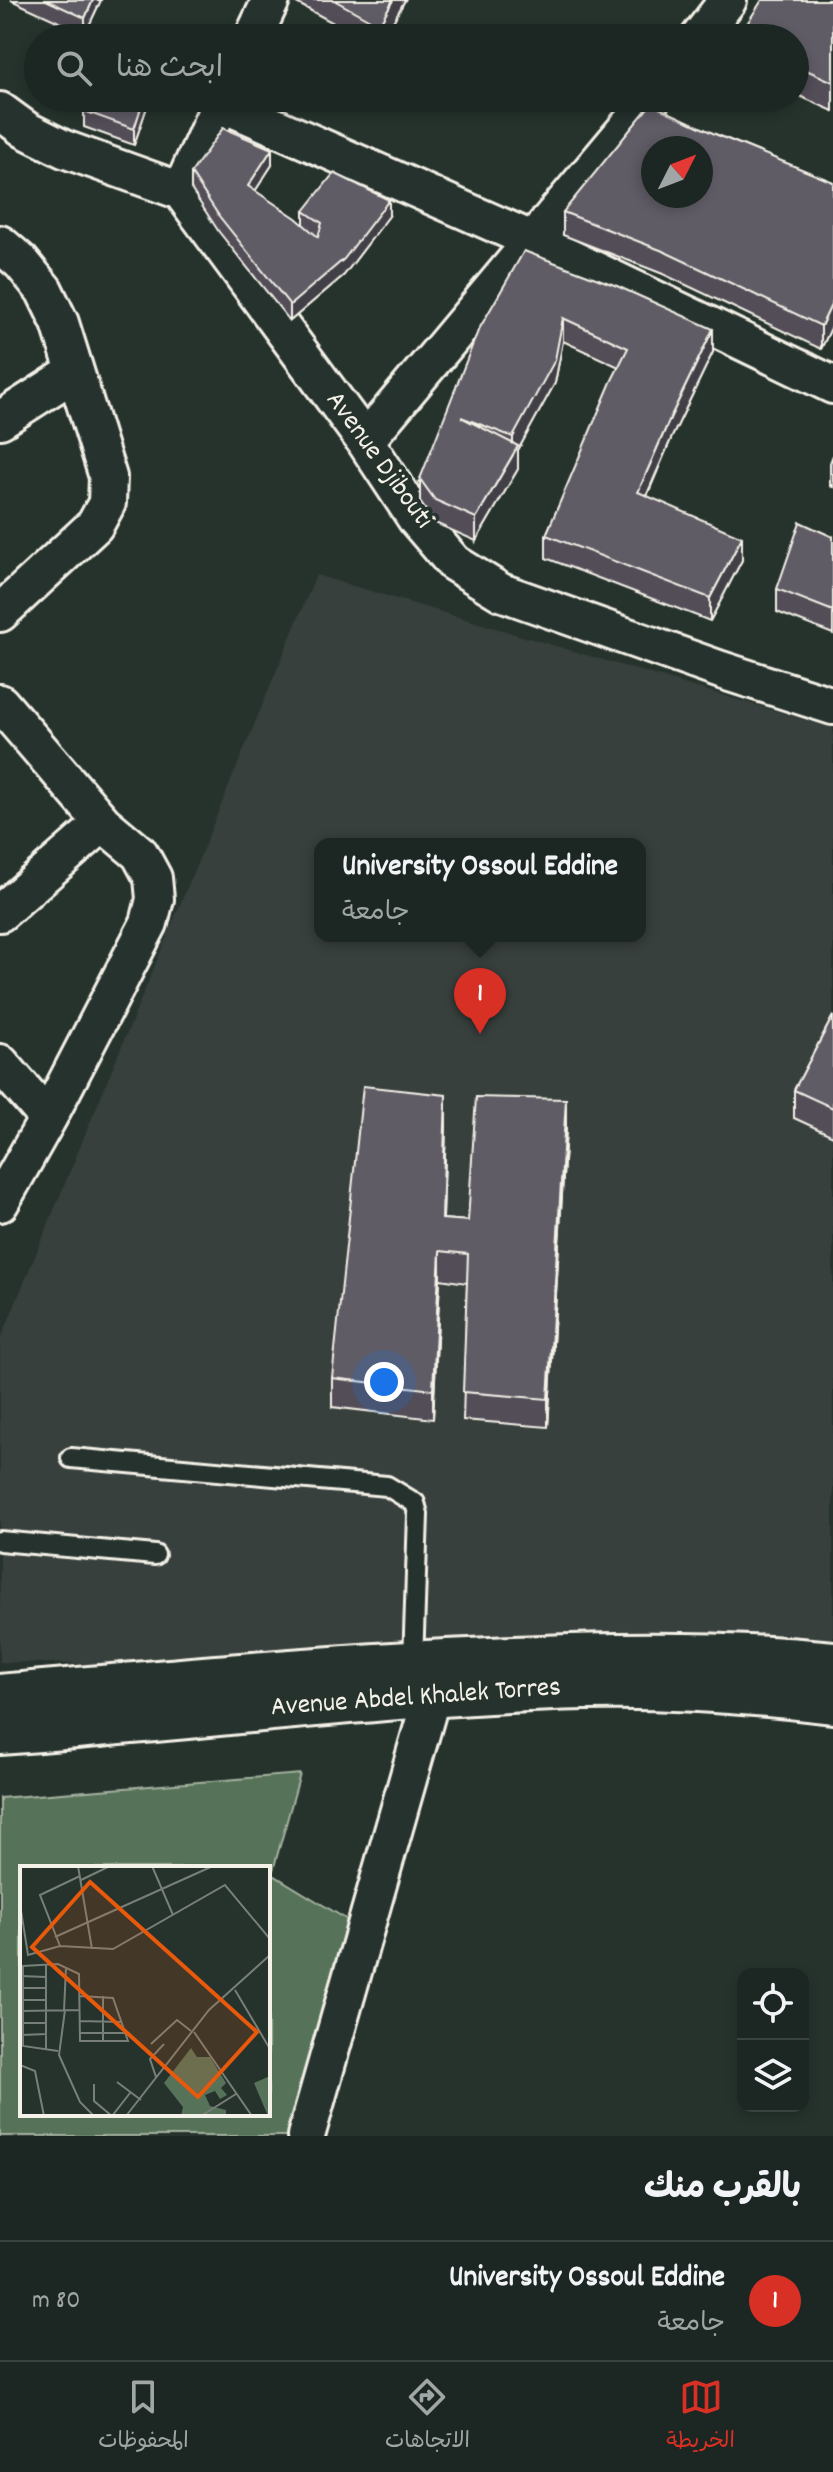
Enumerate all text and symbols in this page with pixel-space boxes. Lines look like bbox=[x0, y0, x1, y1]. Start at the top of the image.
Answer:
search box bbox=[24, 24, 809, 112]
icon: search bbox=[52, 46, 96, 90]
text: ابحث هنا bbox=[116, 49, 223, 92]
north arrow bbox=[641, 136, 713, 208]
street label: Avenue Djibouti bbox=[314, 384, 442, 538]
popup bbox=[314, 838, 646, 942]
text: University Ossoul Eddine bbox=[342, 847, 618, 890]
text: جامعة bbox=[342, 895, 410, 932]
pin: 1 bbox=[454, 968, 506, 1034]
your location bbox=[364, 1362, 404, 1402]
street label: Avenue Abdel Khalek Torres bbox=[270, 1669, 562, 1729]
inset map bbox=[20, 1866, 270, 2116]
map controls bbox=[737, 1968, 809, 2112]
button: locate bbox=[737, 1968, 809, 2040]
button: layers bbox=[737, 2040, 809, 2112]
text: بالقرب منك bbox=[644, 2166, 801, 2215]
text: University Ossoul Eddine bbox=[449, 2258, 725, 2301]
text: 80 m bbox=[32, 2283, 80, 2320]
text: 1 bbox=[772, 2283, 778, 2320]
text: جامعة bbox=[657, 2306, 725, 2343]
tab: المحفوظات bbox=[98, 2375, 189, 2459]
tab: الاتجاهات bbox=[385, 2375, 470, 2459]
tab: الخريطة bbox=[666, 2375, 735, 2459]

